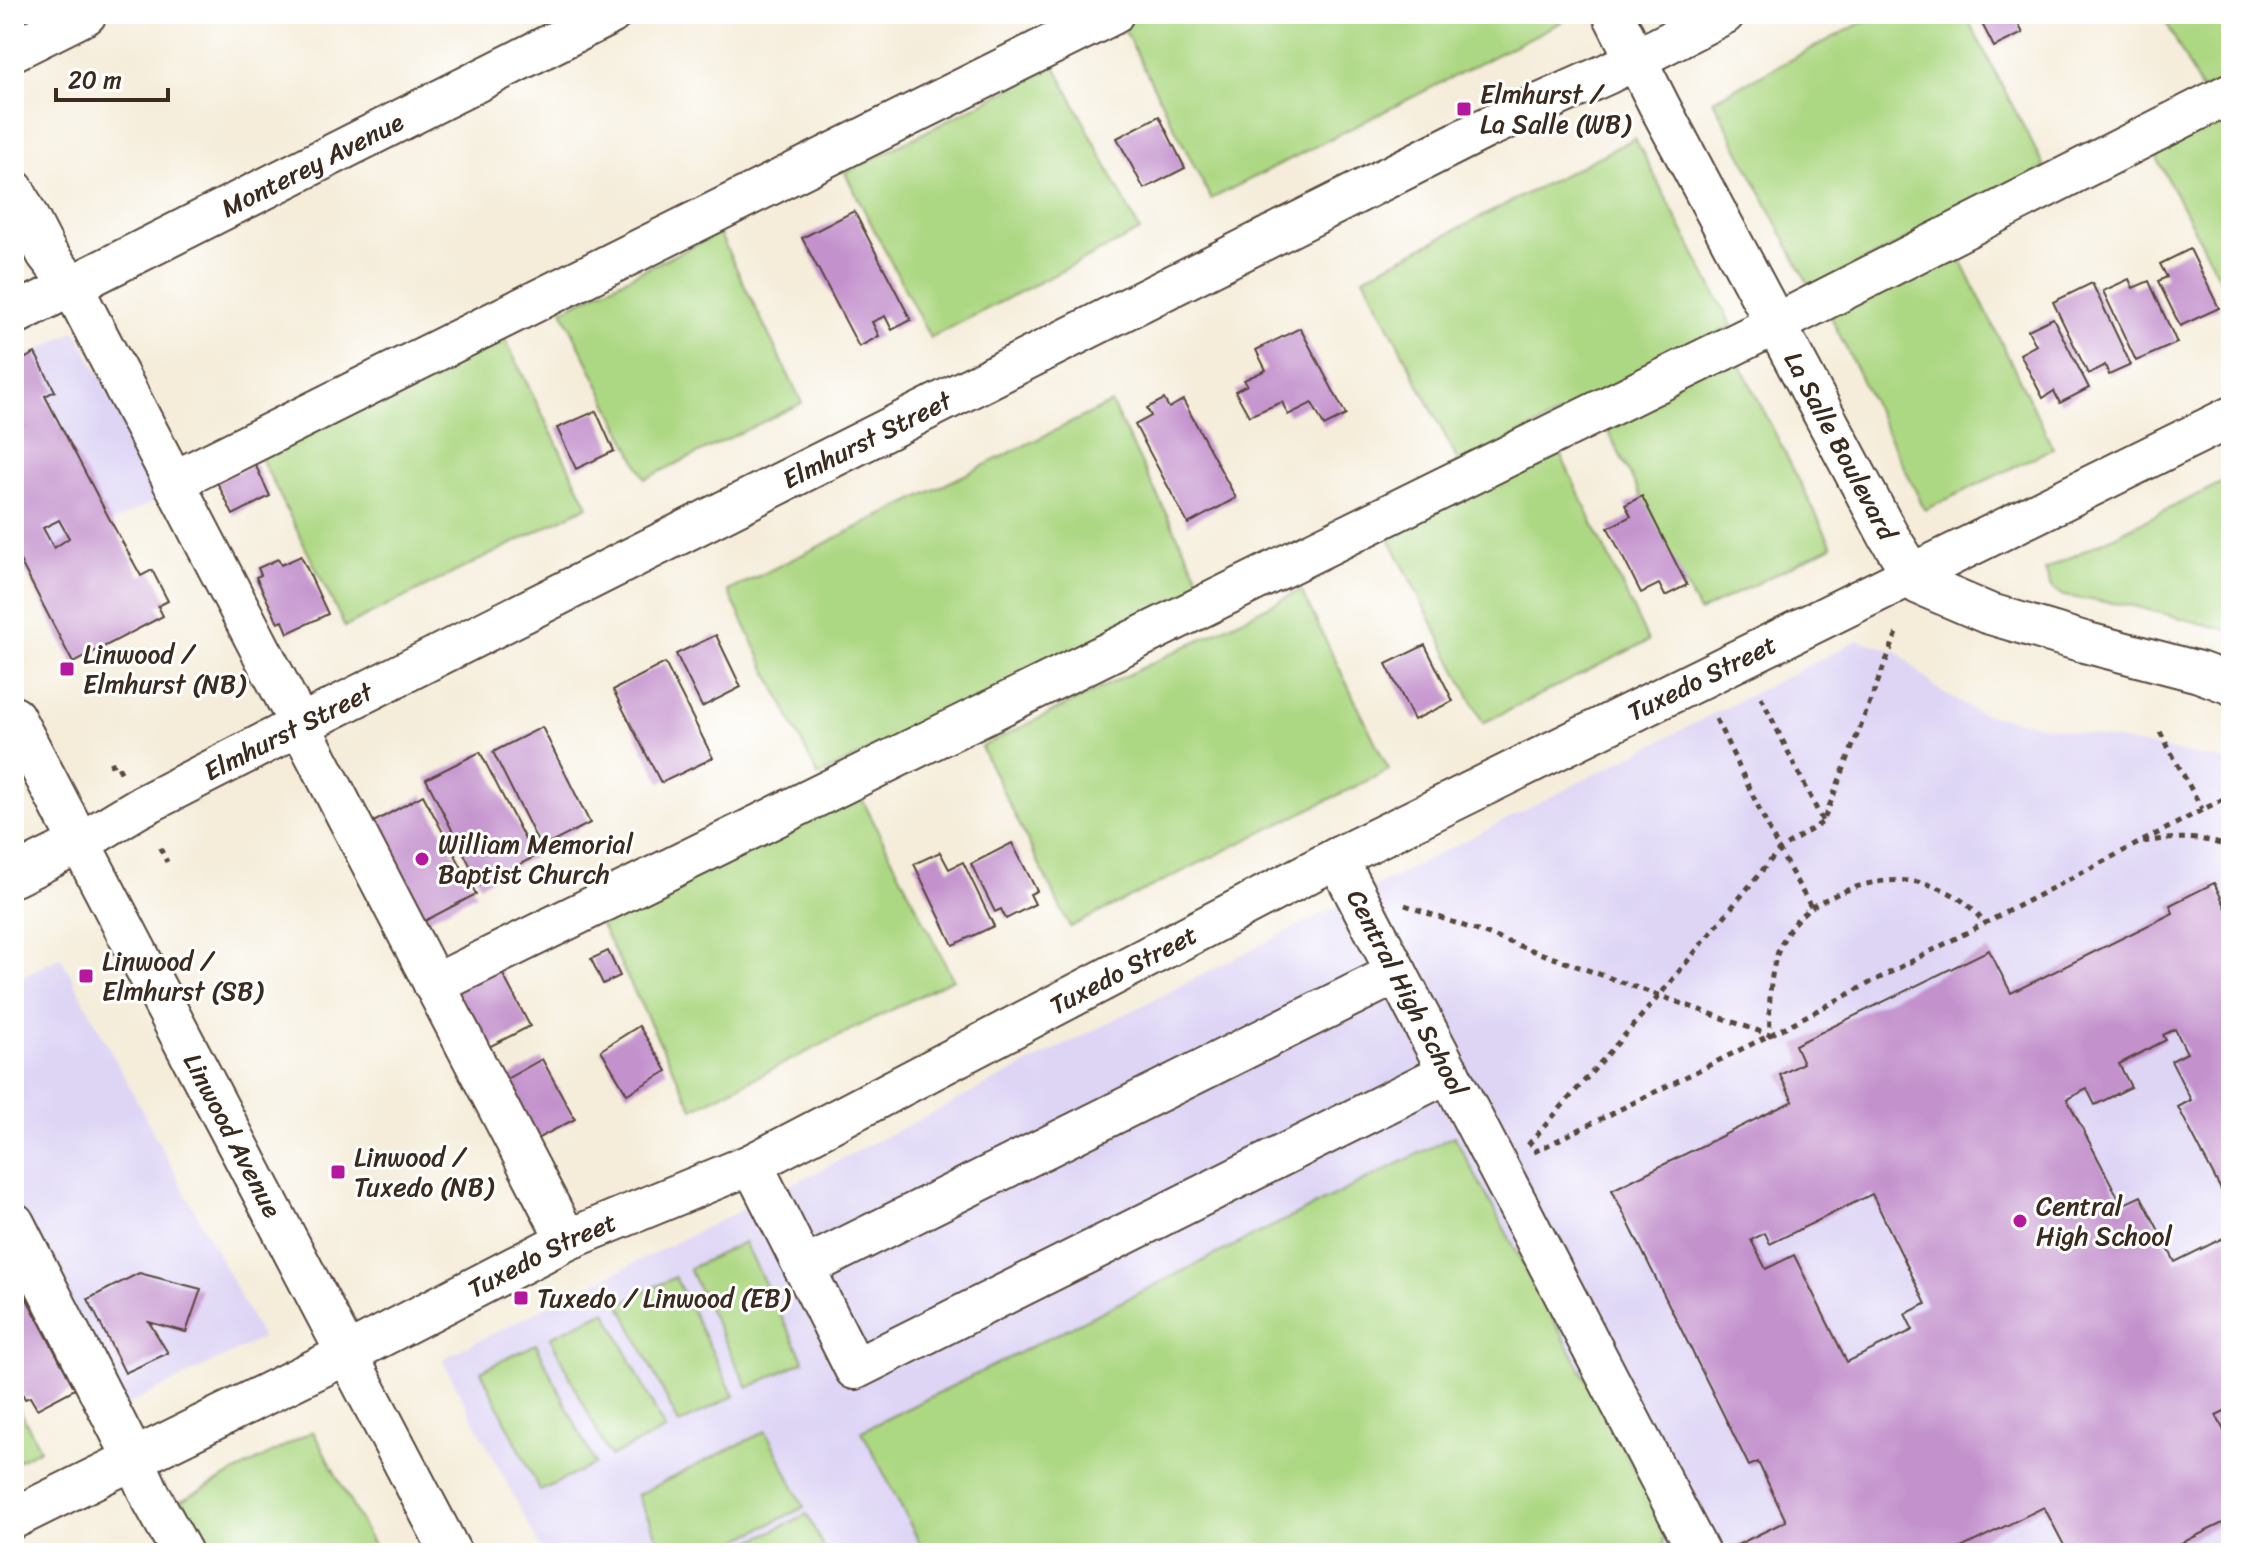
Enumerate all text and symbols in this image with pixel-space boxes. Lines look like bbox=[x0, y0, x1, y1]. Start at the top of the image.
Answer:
scale bar bbox=[56, 52, 168, 102]
text: 20 m bbox=[68, 59, 122, 101]
place label: Elmhurst / La Salle (WB) bbox=[1480, 71, 1632, 147]
street label: Monterey Avenue bbox=[213, 99, 412, 230]
marker: Elmhurst / La Salle (WB) bbox=[1455, 100, 1473, 118]
street label: La Salle Boulevard bbox=[1771, 343, 1911, 551]
street label: Elmhurst Street bbox=[774, 377, 961, 502]
street label: Tuxedo Street bbox=[1619, 622, 1785, 734]
place label: Linwood / Elmhurst (NB) bbox=[83, 631, 247, 707]
marker: Linwood / Elmhurst (NB) bbox=[58, 660, 76, 678]
street label: Elmhurst Street bbox=[195, 668, 382, 794]
place label: William Memorial Baptist Church bbox=[438, 821, 634, 897]
marker: William Memorial Baptist Church bbox=[413, 850, 431, 868]
street label: Central High School bbox=[1334, 881, 1481, 1105]
street label: Tuxedo Street bbox=[1041, 912, 1206, 1028]
place label: Linwood / Elmhurst (SB) bbox=[102, 938, 264, 1014]
marker: Linwood / Elmhurst (SB) bbox=[77, 967, 95, 985]
street label: Linwood Avenue bbox=[170, 1045, 295, 1226]
place label: Linwood / Tuxedo (NB) bbox=[354, 1134, 495, 1210]
marker: Linwood / Tuxedo (NB) bbox=[329, 1163, 347, 1181]
place label: Central High School bbox=[2036, 1183, 2172, 1259]
street label: Tuxedo Street bbox=[459, 1199, 624, 1311]
marker: Central High School bbox=[2011, 1212, 2029, 1230]
place label: Tuxedo / Linwood (EB) bbox=[537, 1275, 791, 1321]
marker: Tuxedo / Linwood (EB) bbox=[512, 1289, 530, 1307]

